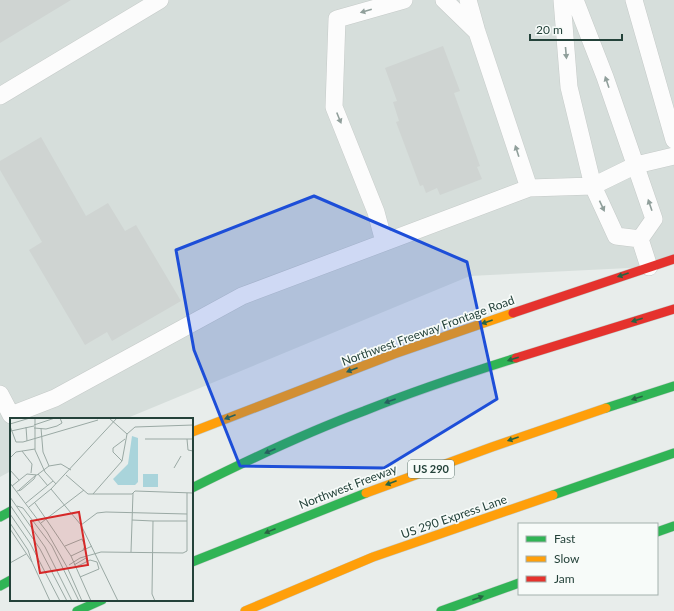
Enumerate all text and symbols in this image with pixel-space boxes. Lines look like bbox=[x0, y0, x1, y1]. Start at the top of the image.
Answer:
one-way arrow bbox=[360, 8, 372, 14]
scale bar bbox=[530, 16, 622, 42]
text: 20 m bbox=[536, 22, 563, 37]
one-way arrow bbox=[563, 47, 569, 59]
one-way arrow bbox=[604, 76, 610, 88]
one-way arrow bbox=[336, 112, 342, 124]
one-way arrow bbox=[514, 145, 520, 157]
one-way arrow bbox=[646, 199, 652, 211]
one-way arrow bbox=[599, 200, 605, 211]
one-way arrow bbox=[617, 273, 629, 279]
street label: Northwest Freeway Frontage Road bbox=[339, 292, 516, 369]
one-way arrow bbox=[630, 317, 642, 323]
one-way arrow bbox=[481, 319, 493, 325]
one-way arrow bbox=[506, 356, 518, 362]
one-way arrow bbox=[345, 368, 357, 374]
one-way arrow bbox=[631, 396, 643, 402]
one-way arrow bbox=[383, 399, 395, 405]
one-way arrow bbox=[225, 414, 236, 420]
inset map bbox=[10, 418, 193, 601]
one-way arrow bbox=[507, 436, 519, 442]
one-way arrow bbox=[264, 448, 275, 454]
road number: US 290 bbox=[408, 460, 454, 478]
street label: Northwest Freeway bbox=[297, 461, 400, 512]
one-way arrow bbox=[385, 481, 397, 487]
street label: US 290 Express Lane bbox=[399, 491, 509, 542]
legend bbox=[518, 523, 658, 595]
one-way arrow bbox=[264, 528, 276, 534]
text: Fast bbox=[554, 531, 576, 546]
text: Slow bbox=[554, 551, 580, 566]
text: Jam bbox=[554, 571, 575, 586]
one-way arrow bbox=[472, 594, 484, 600]

